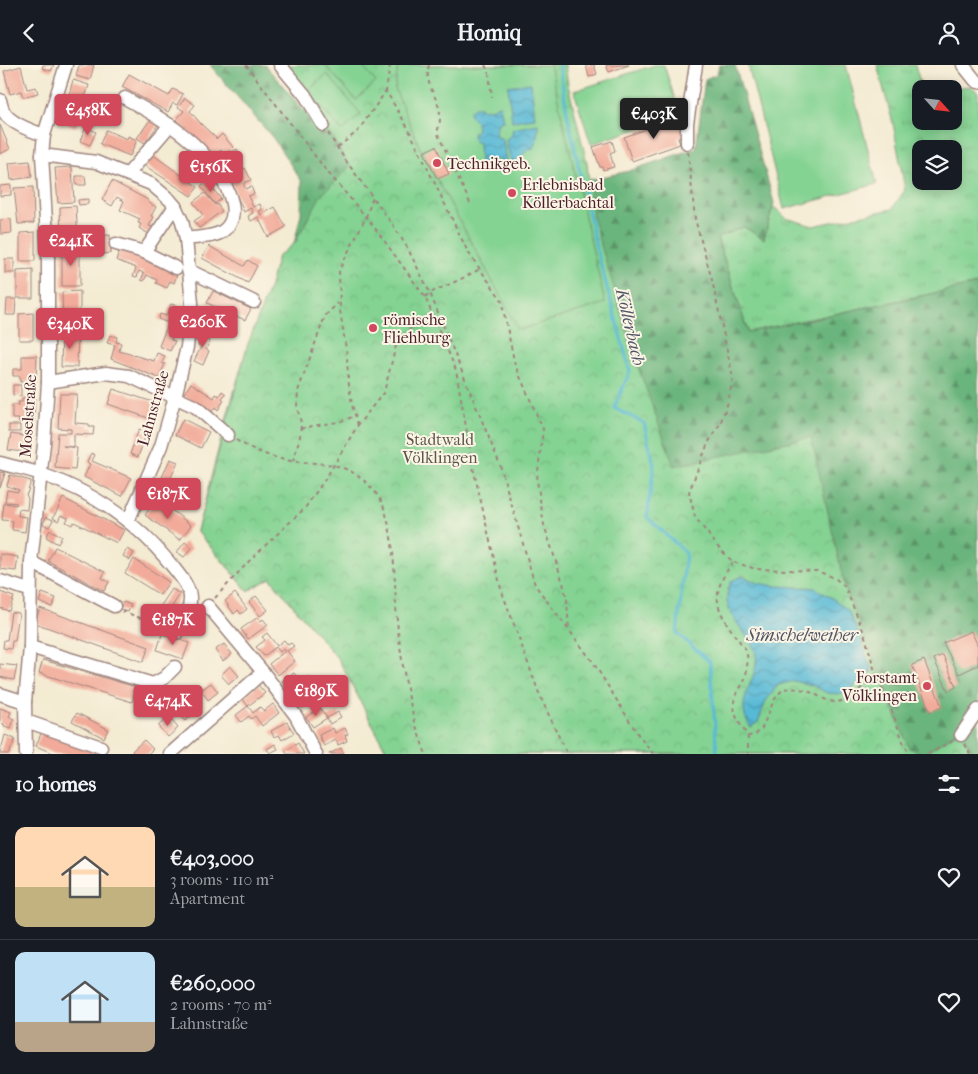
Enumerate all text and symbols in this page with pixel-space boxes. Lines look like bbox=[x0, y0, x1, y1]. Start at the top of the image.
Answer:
icon: back bbox=[15, 19, 43, 47]
icon: person bbox=[935, 19, 963, 47]
text: Homiq bbox=[457, 20, 521, 46]
north arrow bbox=[912, 80, 962, 130]
map controls bbox=[912, 80, 962, 190]
pin: €458K bbox=[53, 93, 123, 136]
pin: €403K bbox=[619, 97, 689, 140]
text: €458K bbox=[65, 100, 111, 119]
text: €403K bbox=[631, 104, 677, 123]
button: layers bbox=[912, 140, 962, 190]
pin: €156K bbox=[176, 151, 246, 193]
place label: Technikgeb. bbox=[447, 154, 530, 173]
text: €156K bbox=[190, 157, 232, 176]
marker: Technikgeb. bbox=[431, 157, 443, 169]
place label: Erlebnisbad Köllerbachtal bbox=[522, 175, 615, 212]
marker: Erlebnisbad Köllerbachtal bbox=[506, 187, 518, 199]
pin: €241K bbox=[36, 225, 106, 267]
text: €241K bbox=[49, 231, 93, 250]
water label: Köllerbach bbox=[610, 284, 649, 368]
pin: €260K bbox=[168, 305, 238, 348]
pin: €340K bbox=[35, 307, 105, 350]
place label: römische Fliehburg bbox=[383, 310, 451, 347]
text: €260K bbox=[180, 312, 226, 331]
text: €340K bbox=[47, 314, 93, 333]
marker: römische Fliehburg bbox=[367, 322, 379, 334]
street label: Lahnstraße bbox=[133, 368, 173, 448]
street label: Moselstraße bbox=[16, 374, 40, 458]
park label: Stadtwald Völklingen bbox=[402, 430, 478, 467]
pin: €187K bbox=[133, 477, 203, 520]
text: €187K bbox=[147, 484, 189, 503]
pin: €187K bbox=[138, 603, 208, 646]
text: €187K bbox=[152, 610, 194, 629]
water label: Simschelweiher bbox=[745, 625, 860, 646]
place label: Forstamt Völklingen bbox=[841, 668, 918, 705]
pin: €189K bbox=[281, 675, 351, 717]
marker: Forstamt Völklingen bbox=[921, 680, 933, 692]
text: €189K bbox=[294, 681, 338, 700]
pin: €474K bbox=[133, 685, 203, 727]
text: €474K bbox=[145, 691, 191, 710]
icon: filters bbox=[935, 770, 963, 798]
text: 10 homes bbox=[15, 772, 96, 796]
text: €403,000 bbox=[170, 846, 254, 870]
icon: home bbox=[55, 847, 115, 907]
icon: heart bbox=[935, 863, 963, 891]
text: 3 rooms · 110 m² bbox=[170, 870, 274, 889]
text: Apartment bbox=[170, 889, 245, 908]
text: €260,000 bbox=[170, 971, 255, 995]
icon: home bbox=[55, 972, 115, 1032]
icon: heart bbox=[935, 988, 963, 1016]
text: 2 rooms · 70 m² bbox=[170, 995, 272, 1014]
text: Lahnstraße bbox=[170, 1014, 248, 1033]

